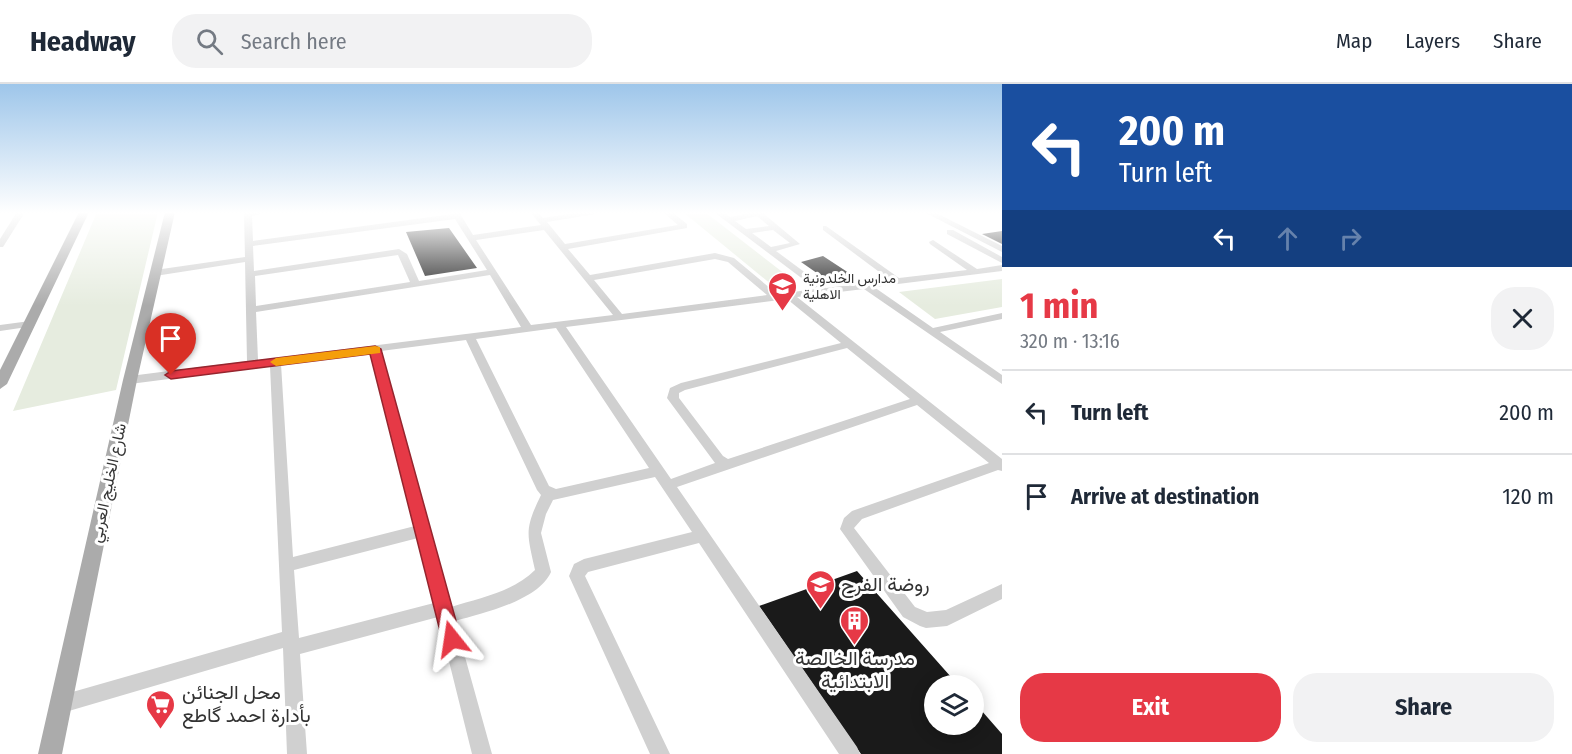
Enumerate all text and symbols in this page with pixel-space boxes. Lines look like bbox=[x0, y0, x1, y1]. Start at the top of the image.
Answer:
search box bbox=[172, 14, 592, 68]
text: Headway bbox=[30, 25, 136, 58]
icon: search bbox=[193, 25, 226, 58]
text: Search here bbox=[241, 28, 347, 55]
text: Map bbox=[1336, 28, 1372, 54]
text: Layers bbox=[1405, 28, 1460, 54]
text: Share bbox=[1493, 28, 1542, 54]
text: 200 m bbox=[1119, 106, 1225, 156]
icon: left bbox=[1020, 108, 1098, 186]
text: Turn left bbox=[1119, 157, 1212, 189]
icon: left bbox=[1208, 222, 1241, 255]
icon: ahead bbox=[1271, 222, 1304, 255]
icon: right bbox=[1334, 222, 1367, 255]
school or university icon: مدارس الخلدونية الاهلية bbox=[766, 270, 798, 312]
place label: مدارس الخلدونية الاهلية bbox=[803, 270, 896, 303]
text: 1 min bbox=[1020, 284, 1098, 328]
button: close bbox=[1491, 287, 1554, 350]
pin bbox=[145, 313, 196, 375]
icon: arrive bbox=[154, 322, 187, 355]
text: 320 m · 13:16 bbox=[1020, 329, 1120, 353]
icon: left bbox=[1020, 396, 1053, 429]
text: Turn left bbox=[1071, 399, 1149, 426]
text: 200 m bbox=[1499, 399, 1554, 426]
street label: شارع الخليج العربي bbox=[86, 422, 134, 545]
icon: arrive bbox=[1020, 480, 1053, 513]
text: Arrive at destination bbox=[1071, 483, 1259, 510]
text: 120 m bbox=[1502, 483, 1554, 510]
school or university icon: روضة الفرح bbox=[804, 568, 836, 610]
place label: روضة الفرح bbox=[841, 572, 930, 598]
building icon: مدرسة الخالصة الابتدائية bbox=[839, 604, 871, 646]
position arrow bbox=[420, 607, 484, 671]
place label: مدرسة الخالصة الابتدائية bbox=[795, 646, 915, 693]
button: Exit bbox=[1020, 673, 1281, 742]
button: Share bbox=[1293, 673, 1554, 742]
map controls bbox=[924, 675, 984, 735]
button: layers bbox=[924, 675, 984, 735]
place label: محل الجنائن بأدارة احمد گاطع bbox=[182, 680, 311, 729]
supermarket icon: محل الجنائن بأدارة احمد گاطع bbox=[145, 688, 177, 730]

